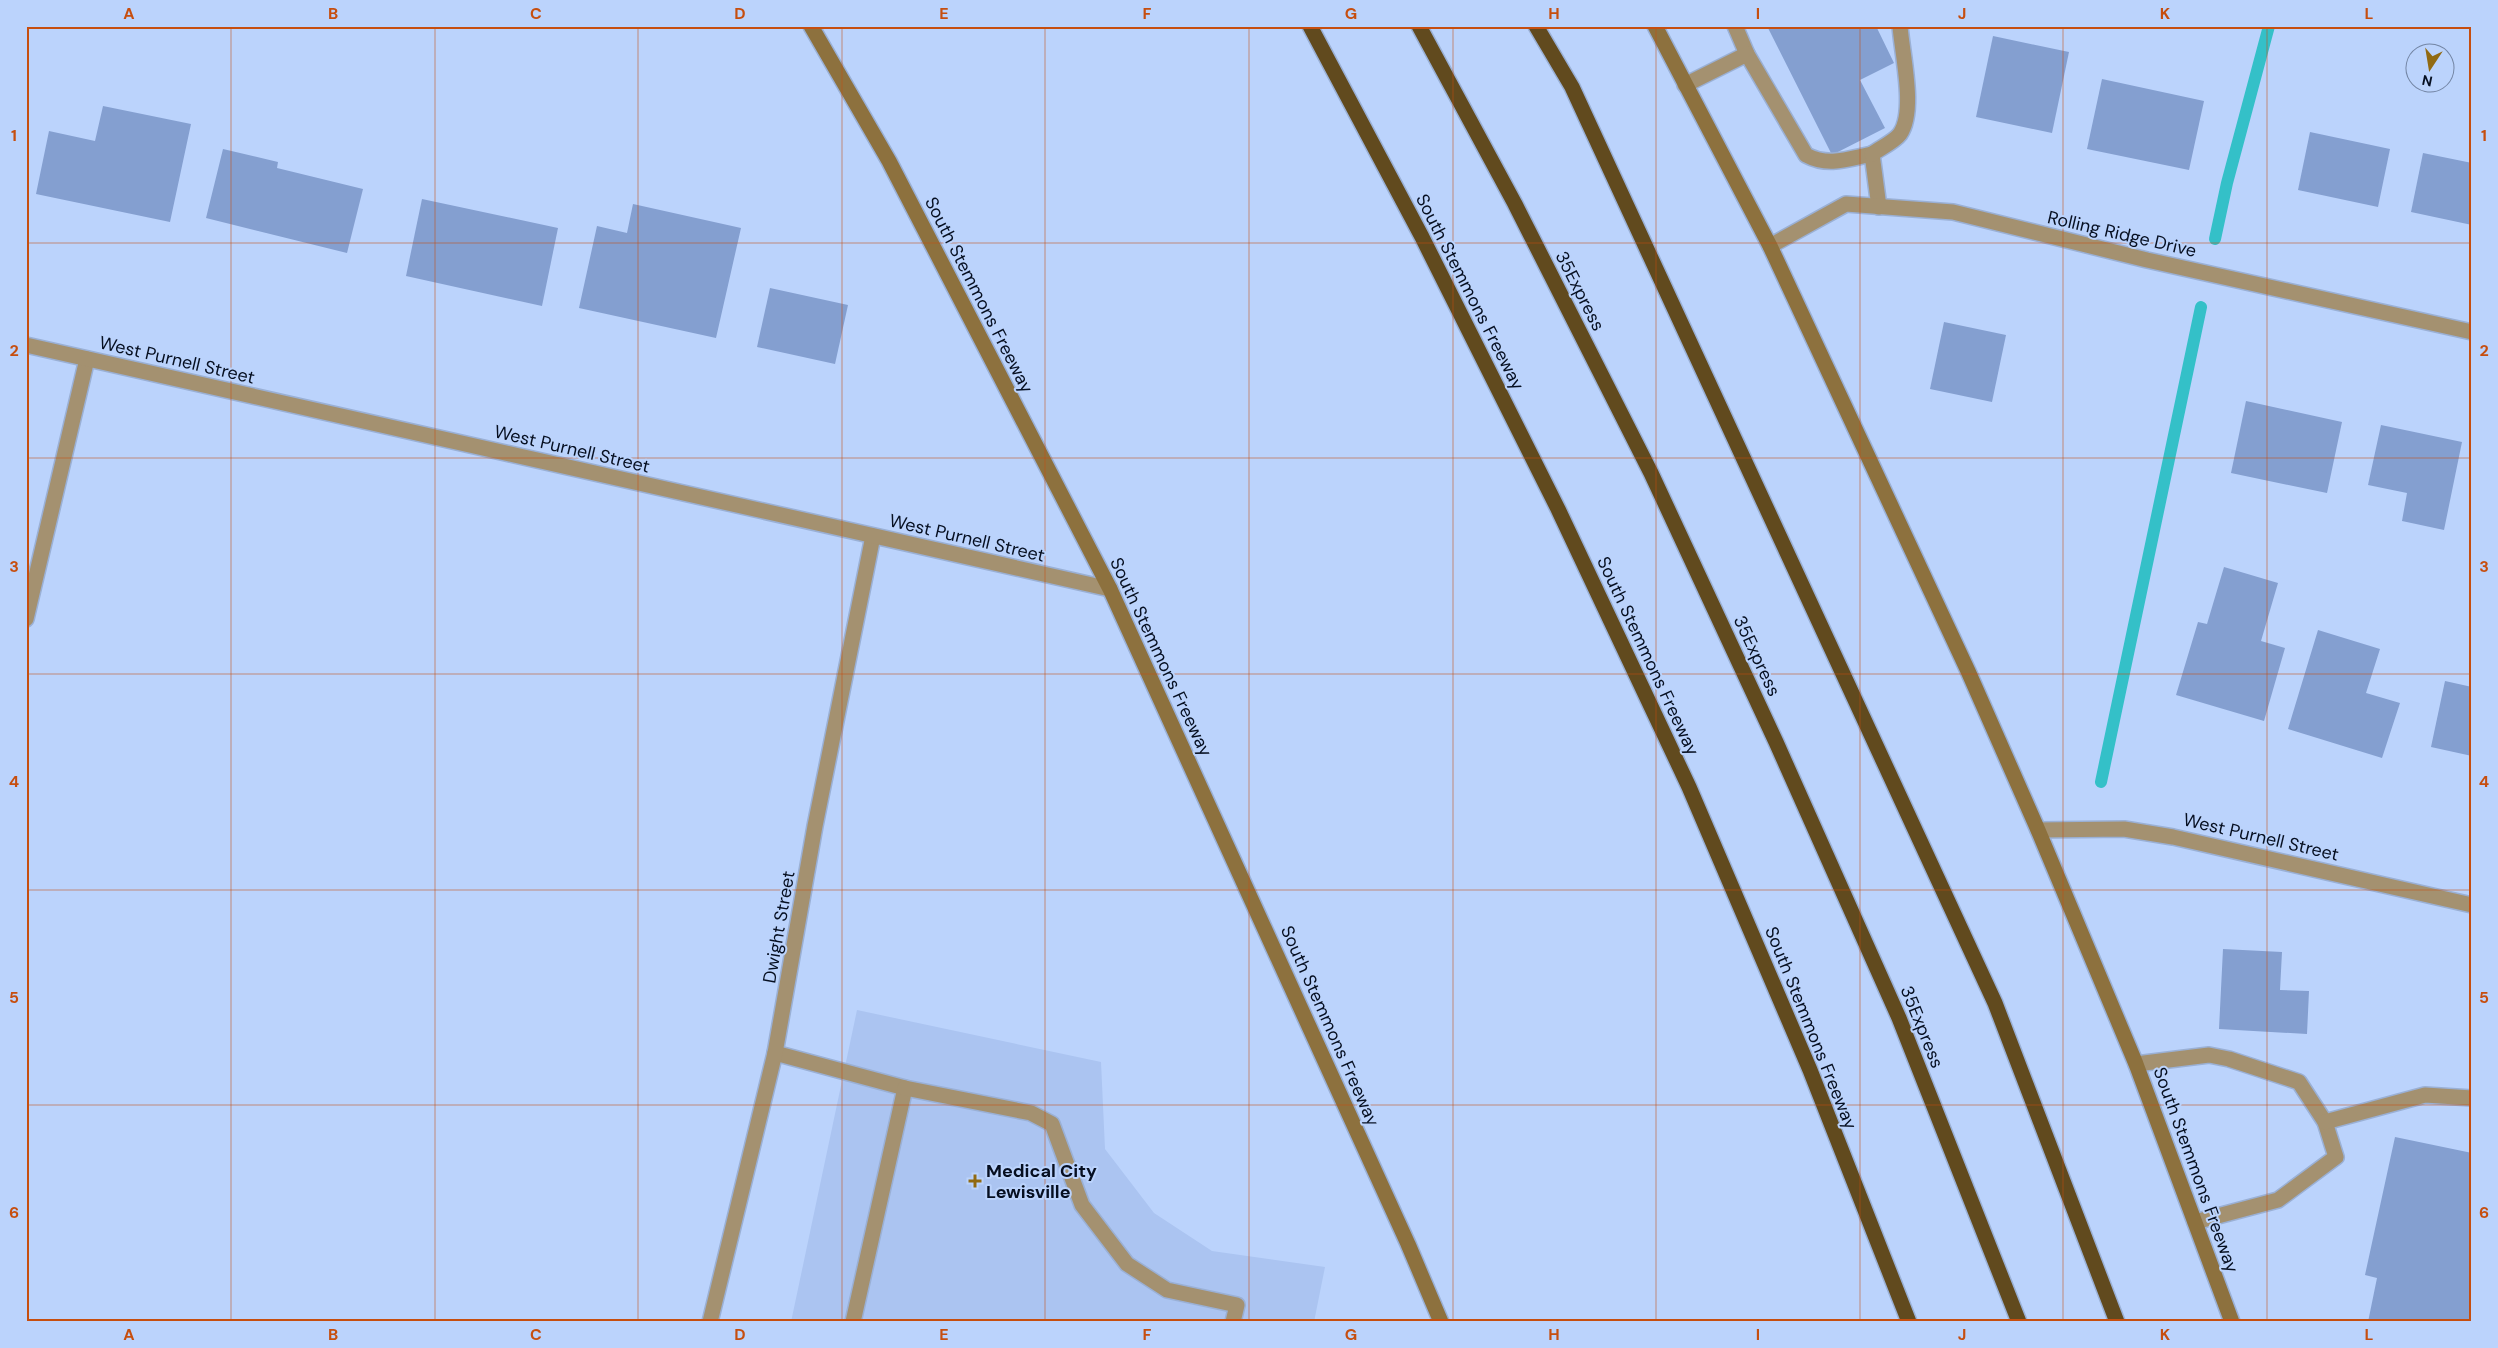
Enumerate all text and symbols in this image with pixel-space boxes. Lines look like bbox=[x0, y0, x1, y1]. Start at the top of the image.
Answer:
text: A bbox=[123, 3, 135, 24]
text: B bbox=[328, 3, 338, 24]
text: C bbox=[530, 3, 542, 24]
text: D bbox=[734, 3, 746, 24]
text: E bbox=[939, 3, 949, 24]
text: F bbox=[1143, 3, 1152, 24]
text: G bbox=[1345, 3, 1357, 24]
text: H bbox=[1548, 3, 1560, 24]
text: I bbox=[1756, 3, 1760, 24]
text: J bbox=[1958, 3, 1966, 24]
text: K bbox=[2160, 3, 2171, 24]
text: L bbox=[2365, 3, 2374, 24]
north arrow bbox=[2406, 42, 2456, 92]
text: N bbox=[2420, 71, 2434, 91]
text: 1 bbox=[11, 125, 17, 146]
text: 1 bbox=[2481, 125, 2487, 146]
street label: South Stemmons Freeway bbox=[1410, 190, 1530, 394]
street label: South Stemmons Freeway bbox=[919, 193, 1039, 397]
street label: Rolling Ridge Drive bbox=[2045, 205, 2199, 263]
street label: 35Express bbox=[1550, 247, 1610, 335]
street label: West Purnell Street bbox=[97, 330, 257, 390]
text: 2 bbox=[9, 340, 19, 361]
text: 2 bbox=[2479, 340, 2489, 361]
street label: West Purnell Street bbox=[492, 419, 652, 479]
street label: West Purnell Street bbox=[887, 508, 1047, 568]
street label: South Stemmons Freeway bbox=[1591, 553, 1705, 759]
street label: South Stemmons Freeway bbox=[1104, 554, 1218, 760]
text: 3 bbox=[9, 556, 19, 577]
text: 3 bbox=[2479, 556, 2489, 577]
street label: 35Express bbox=[1728, 612, 1786, 700]
text: 4 bbox=[9, 771, 19, 792]
text: 4 bbox=[2479, 771, 2489, 792]
street label: West Purnell Street bbox=[2181, 807, 2341, 867]
street label: Dwight Street bbox=[757, 869, 801, 985]
street label: South Stemmons Freeway bbox=[1275, 922, 1385, 1130]
street label: South Stemmons Freeway bbox=[1759, 923, 1863, 1133]
street label: 35Express bbox=[1895, 982, 1949, 1072]
text: 5 bbox=[9, 987, 19, 1008]
text: 5 bbox=[2479, 987, 2489, 1008]
street label: South Stemmons Freeway bbox=[2148, 1064, 2244, 1276]
place label: Medical City Lewisville bbox=[986, 1159, 1097, 1204]
marker: Medical City Lewisville bbox=[968, 1174, 982, 1188]
text: 6 bbox=[9, 1202, 19, 1223]
text: 6 bbox=[2479, 1202, 2489, 1223]
text: A bbox=[123, 1324, 135, 1345]
text: B bbox=[328, 1324, 338, 1345]
text: C bbox=[530, 1324, 542, 1345]
text: D bbox=[734, 1324, 746, 1345]
text: E bbox=[939, 1324, 949, 1345]
text: F bbox=[1143, 1324, 1152, 1345]
text: G bbox=[1345, 1324, 1357, 1345]
text: H bbox=[1548, 1324, 1560, 1345]
text: I bbox=[1756, 1324, 1760, 1345]
text: J bbox=[1958, 1324, 1966, 1345]
text: K bbox=[2160, 1324, 2171, 1345]
text: L bbox=[2365, 1324, 2374, 1345]

